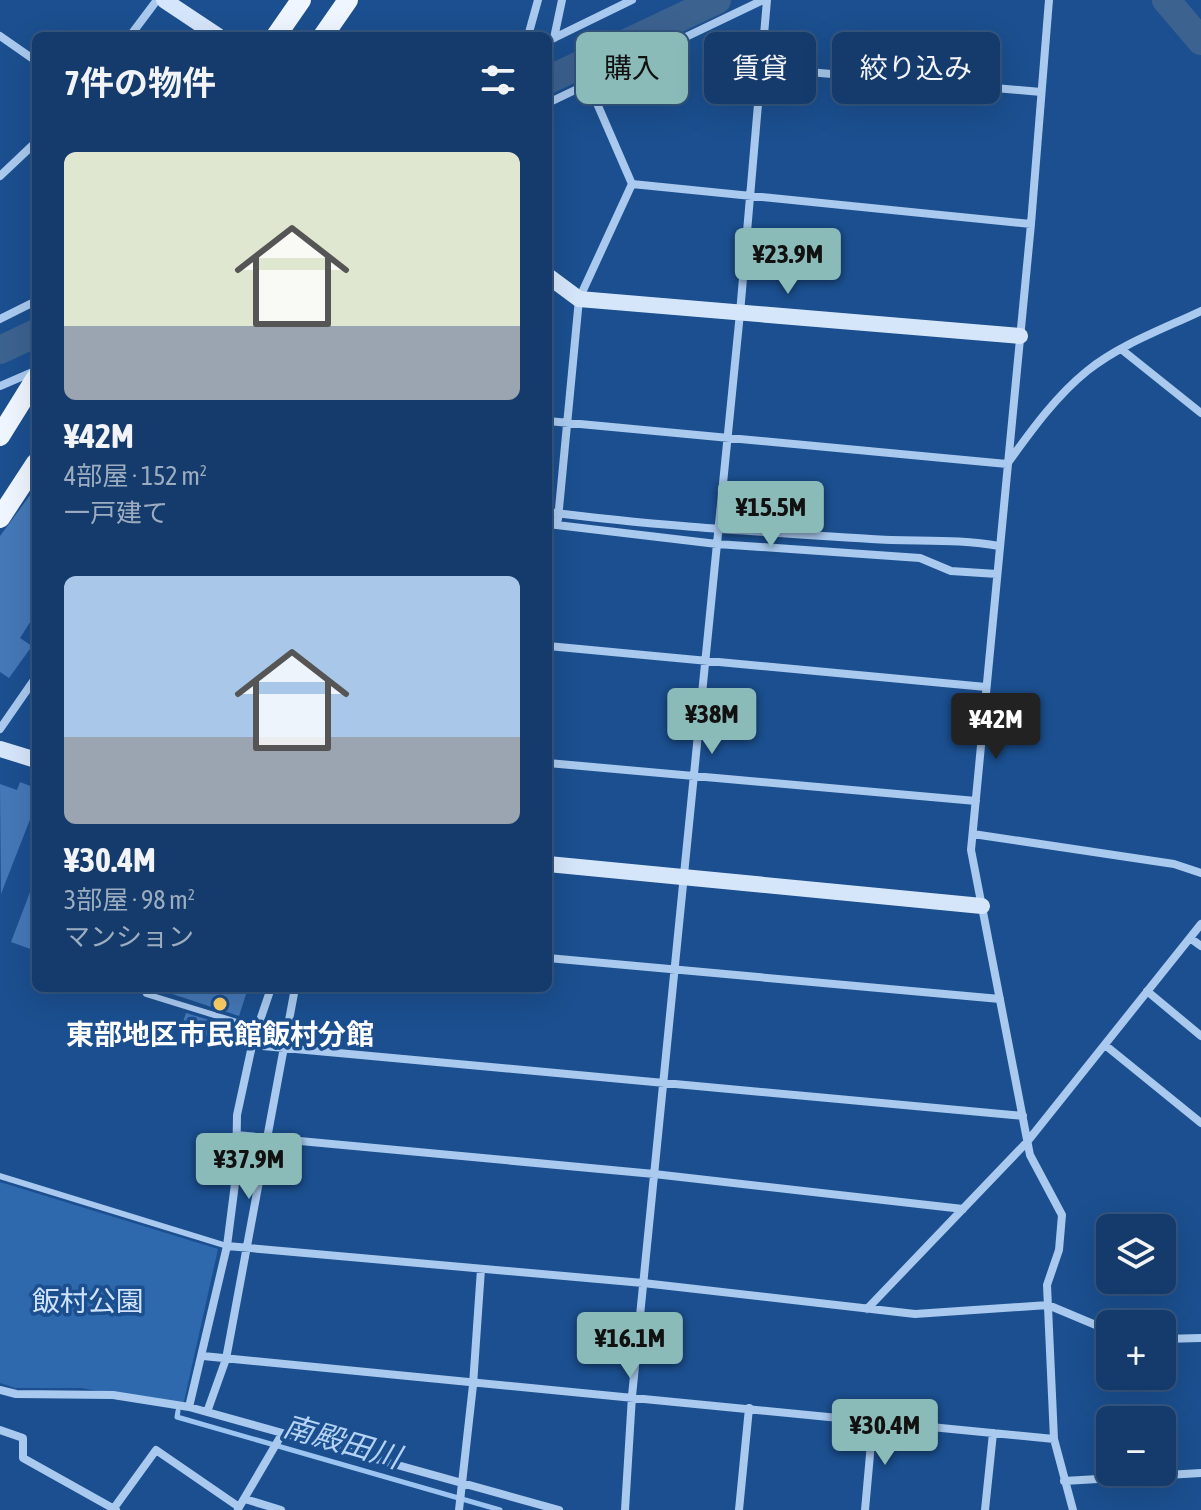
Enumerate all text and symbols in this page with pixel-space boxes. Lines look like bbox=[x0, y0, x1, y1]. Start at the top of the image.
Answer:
chip: 購入 bbox=[576, 32, 688, 104]
chip: 賃貸 bbox=[704, 32, 816, 104]
chip: 絞り込み bbox=[832, 32, 1000, 104]
icon: filters bbox=[476, 58, 520, 102]
text: 7件の物件 bbox=[64, 63, 216, 102]
icon: home bbox=[220, 204, 364, 348]
pin: ¥23.9M bbox=[723, 228, 853, 296]
text: ¥23.9M bbox=[753, 239, 823, 269]
text: ¥42M bbox=[64, 416, 134, 455]
text: 4部屋 · 152 m² bbox=[64, 461, 207, 491]
pin: ¥15.5M bbox=[706, 481, 836, 549]
text: ¥15.5M bbox=[736, 492, 806, 522]
text: 一戸建て bbox=[64, 498, 168, 528]
icon: home bbox=[220, 628, 364, 772]
pin: ¥38M bbox=[665, 688, 759, 756]
pin: ¥42M bbox=[949, 693, 1043, 761]
text: ¥38M bbox=[685, 699, 739, 729]
text: ¥42M bbox=[969, 704, 1023, 734]
text: ¥30.4M bbox=[64, 840, 156, 879]
text: 3部屋 · 98 m² bbox=[64, 885, 195, 915]
text: マンション bbox=[64, 922, 194, 952]
marker: 東部地区市民館飯村分館 bbox=[211, 995, 229, 1013]
place label: 東部地区市民館飯村分館 bbox=[66, 1018, 374, 1050]
pin: ¥37.9M bbox=[184, 1133, 314, 1201]
text: ¥37.9M bbox=[214, 1144, 284, 1174]
map controls bbox=[1096, 1214, 1176, 1486]
button: layers bbox=[1096, 1214, 1176, 1294]
park label: 飯村公園 bbox=[32, 1285, 144, 1317]
button: + bbox=[1096, 1310, 1176, 1390]
pin: ¥16.1M bbox=[565, 1312, 695, 1380]
text: ¥16.1M bbox=[595, 1323, 665, 1353]
pin: ¥30.4M bbox=[820, 1399, 950, 1467]
button: − bbox=[1096, 1406, 1176, 1486]
water label: 南殿田川 bbox=[280, 1408, 408, 1475]
text: ¥30.4M bbox=[850, 1410, 920, 1440]

